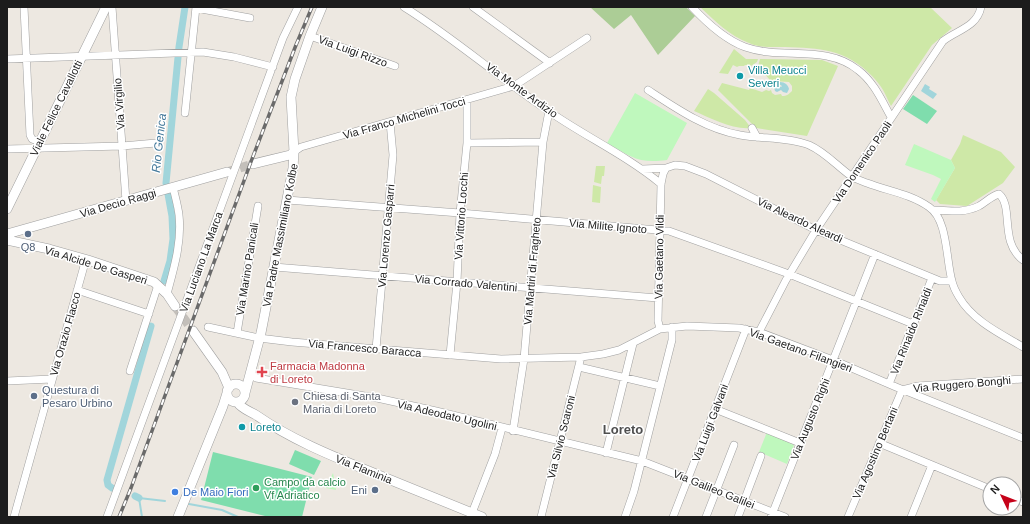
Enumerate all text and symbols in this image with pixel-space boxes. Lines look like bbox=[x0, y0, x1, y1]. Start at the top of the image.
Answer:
street label: Via Luigi Rizzo bbox=[317, 33, 389, 69]
street label: Viale Felice Cavallotti bbox=[28, 58, 84, 158]
street label: Via Monte Ardizio bbox=[484, 60, 560, 120]
place label: Villa Meucci Severi bbox=[748, 64, 807, 89]
marker: Villa Meucci Severi bbox=[735, 71, 745, 81]
street label: Via Virgilio bbox=[111, 78, 127, 130]
street label: Via Franco Michelini Tocci bbox=[341, 95, 467, 141]
water label: Rio Genica bbox=[149, 112, 169, 173]
street label: Via Domenico Paoli bbox=[830, 119, 894, 205]
street label: Via Padre Massimiliano Kolbe bbox=[260, 162, 300, 308]
street label: Via Vittorio Locchi bbox=[452, 172, 470, 260]
street label: Via Lorenzo Gasparri bbox=[376, 184, 396, 288]
street label: Via Decio Raggi bbox=[79, 186, 157, 220]
street label: Via Aleardo Aleardi bbox=[755, 195, 845, 245]
street label: Via Luciano La Marca bbox=[177, 209, 225, 314]
street label: Via Gaetano Vildi bbox=[652, 215, 666, 299]
street label: Via Martiri di Fragheto bbox=[521, 217, 543, 325]
street label: Via Milite Ignoto bbox=[569, 217, 647, 235]
street label: Via Marino Panicali bbox=[234, 222, 260, 316]
marker: Q8 bbox=[23, 229, 33, 239]
place label: Q8 bbox=[21, 241, 35, 253]
street label: Via Alcide De Gasperi bbox=[43, 244, 149, 286]
street label: Via Corrado Valentini bbox=[414, 273, 518, 293]
street label: Via Rinaldo Rinaldi bbox=[888, 286, 934, 376]
street label: Via Orazio Flacco bbox=[47, 291, 83, 377]
street label: Via Gaetano Filangieri bbox=[748, 326, 854, 374]
street label: Via Francesco Baracca bbox=[308, 337, 423, 359]
place label: Farmacia Madonna di Loreto bbox=[270, 360, 366, 385]
marker: Farmacia Madonna di Loreto bbox=[257, 367, 267, 377]
street label: Via Ruggero Bonghi bbox=[913, 374, 1011, 394]
street label: Via Augusto Righi bbox=[788, 377, 832, 461]
street label: Via Luigi Galvani bbox=[690, 382, 730, 464]
place label: Questura di Pesaro Urbino bbox=[42, 384, 112, 409]
place label: Chiesa di Santa Maria di Loreto bbox=[303, 390, 382, 415]
marker: Questura di Pesaro Urbino bbox=[29, 391, 39, 401]
street label: Via Silvio Scaroni bbox=[545, 394, 577, 480]
marker: Chiesa di Santa Maria di Loreto bbox=[290, 397, 300, 407]
street label: Via Adeodato Ugolini bbox=[396, 398, 498, 432]
street label: Via Agostino Bertani bbox=[850, 405, 900, 501]
place label: Loreto bbox=[250, 421, 281, 433]
marker: Loreto bbox=[237, 422, 247, 432]
district label: Loreto bbox=[603, 422, 643, 437]
street label: Via Flaminia bbox=[334, 452, 395, 486]
street label: Via Galileo Galilei bbox=[672, 467, 756, 511]
place label: Campo da calcio Vf Adriatico bbox=[264, 476, 346, 501]
north arrow bbox=[982, 476, 1022, 516]
text: N bbox=[988, 482, 1002, 496]
marker: Campo da calcio Vf Adriatico bbox=[251, 483, 261, 493]
place label: Eni bbox=[351, 484, 367, 496]
marker: Eni bbox=[370, 485, 380, 495]
place label: De Maio Fiori bbox=[183, 486, 248, 498]
marker: De Maio Fiori bbox=[170, 487, 180, 497]

